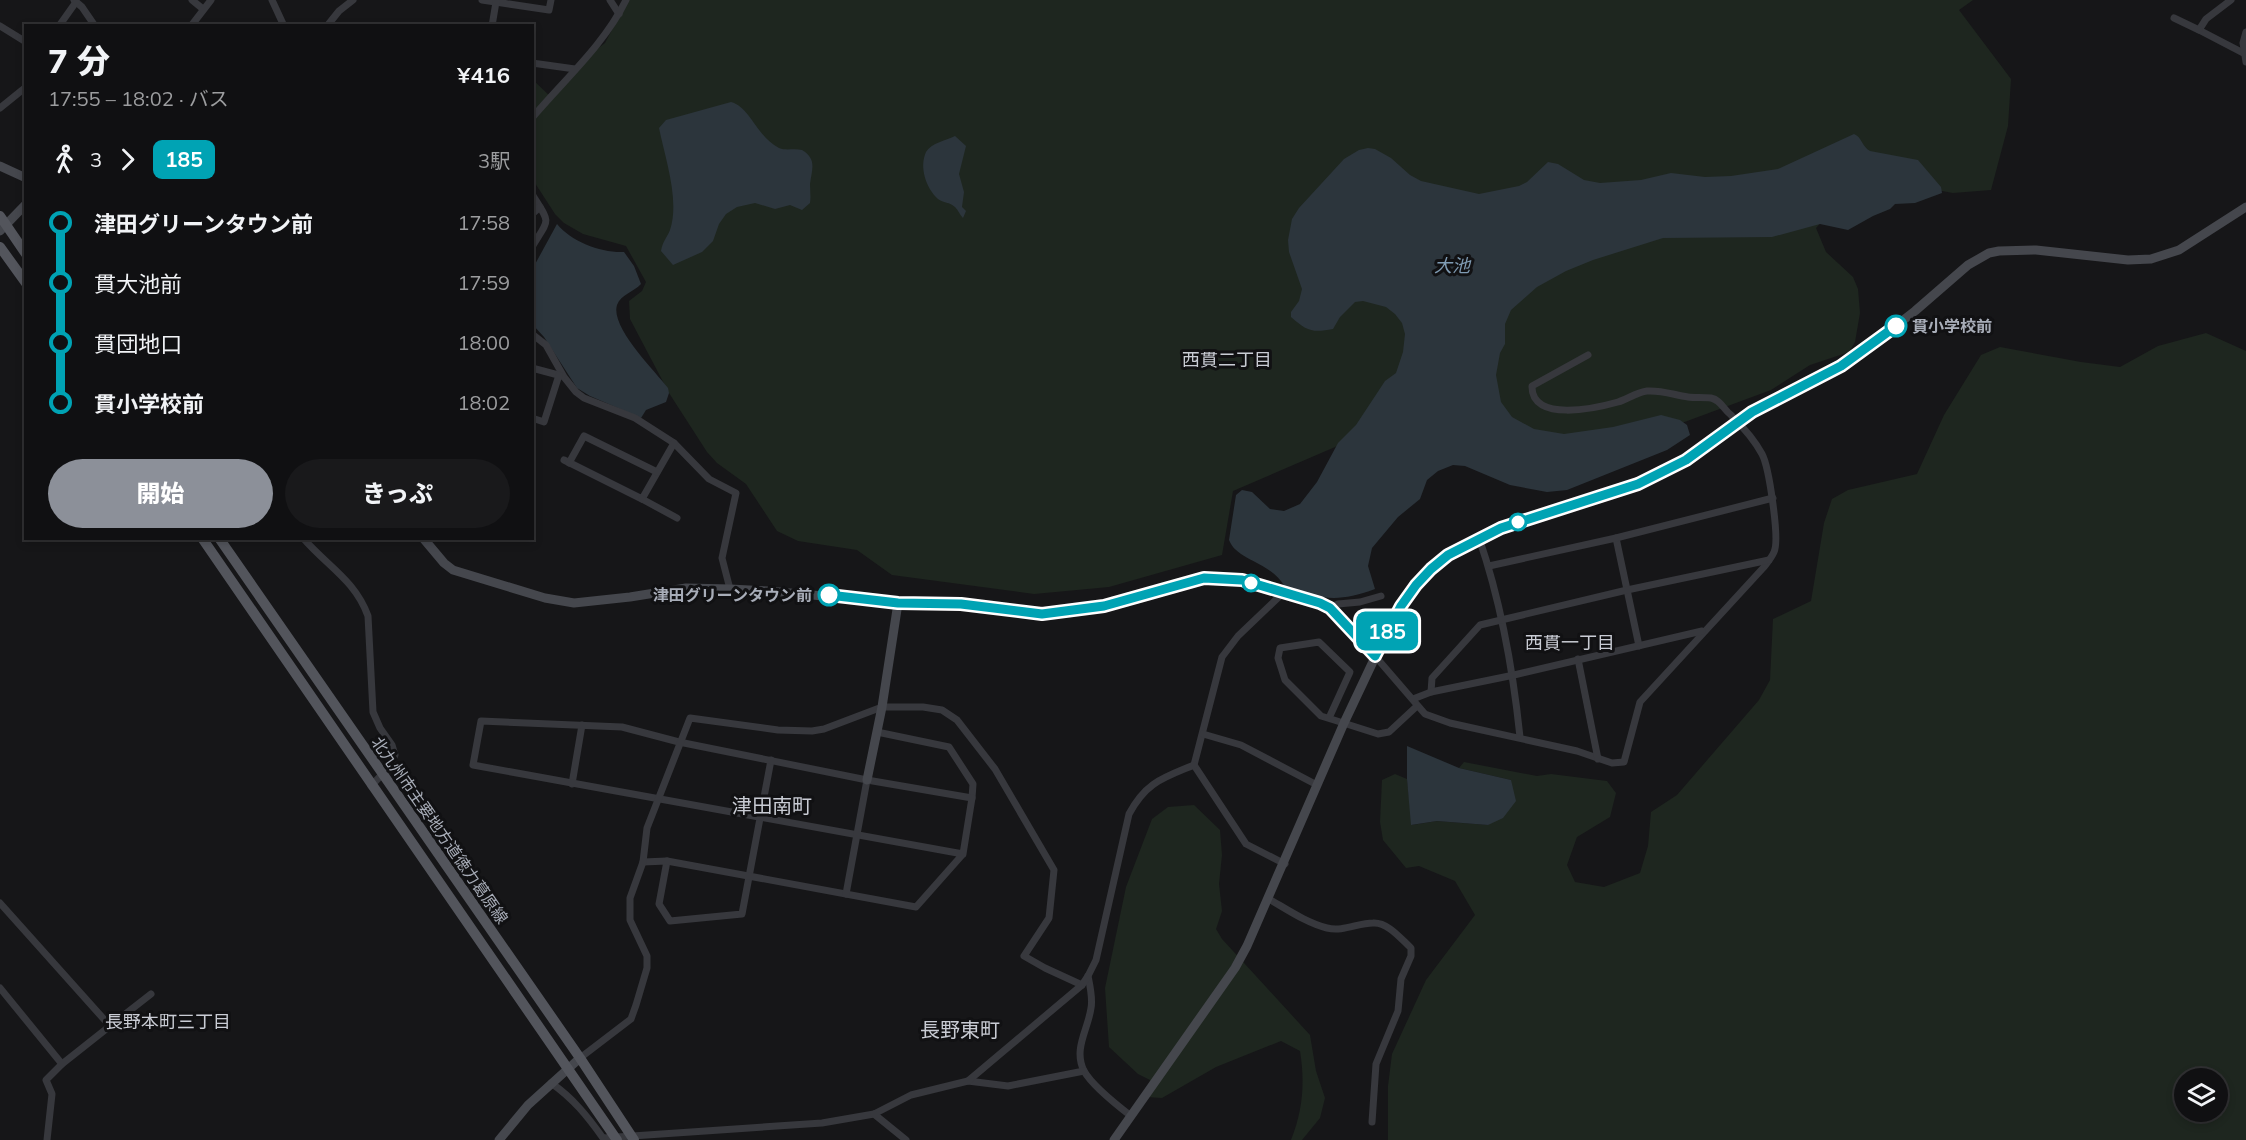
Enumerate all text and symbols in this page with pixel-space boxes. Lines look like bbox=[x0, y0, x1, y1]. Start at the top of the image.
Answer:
text: 7 分 bbox=[48, 40, 110, 81]
text: ¥416 bbox=[457, 61, 510, 89]
text: 17:55 – 18:02 · バス bbox=[48, 86, 229, 111]
icon: walk bbox=[48, 143, 81, 176]
icon: forward bbox=[111, 143, 144, 176]
text: 185 bbox=[165, 146, 203, 172]
text: 3 bbox=[90, 147, 102, 172]
text: 3駅 bbox=[478, 148, 510, 173]
text: 津田グリーンタウン前 bbox=[94, 210, 313, 238]
text: 17:58 bbox=[457, 210, 510, 235]
water label: 大池 bbox=[1434, 254, 1472, 277]
text: 貫大池前 bbox=[94, 270, 182, 298]
text: 17:59 bbox=[457, 270, 510, 295]
marker: 貫小学校前 bbox=[1885, 315, 1907, 337]
place label: 貫小学校前 bbox=[1912, 316, 1992, 336]
text: 貫団地口 bbox=[94, 330, 182, 358]
text: 18:00 bbox=[457, 330, 510, 355]
district label: 西貫二丁目 bbox=[1182, 348, 1272, 371]
text: 貫小学校前 bbox=[94, 390, 204, 418]
text: 18:02 bbox=[457, 390, 510, 415]
button: 開始 bbox=[48, 459, 273, 528]
button: きっぷ bbox=[285, 459, 510, 528]
unlabelled marker bbox=[1509, 513, 1527, 531]
unlabelled marker bbox=[1242, 574, 1260, 592]
marker: 津田グリーンタウン前 bbox=[818, 584, 840, 606]
place label: 津田グリーンタウン前 bbox=[653, 585, 812, 605]
line badge: 185 bbox=[1352, 612, 1422, 650]
text: 185 bbox=[1368, 618, 1406, 644]
district label: 西貫一丁目 bbox=[1525, 631, 1615, 654]
street label: 北九州市主要地方道徳力葛原線 bbox=[368, 733, 512, 927]
district label: 津田南町 bbox=[732, 793, 812, 818]
district label: 長野本町三丁目 bbox=[105, 1010, 231, 1033]
district label: 長野東町 bbox=[920, 1017, 1000, 1042]
map controls bbox=[2174, 1068, 2228, 1122]
button: layers bbox=[2174, 1068, 2228, 1122]

